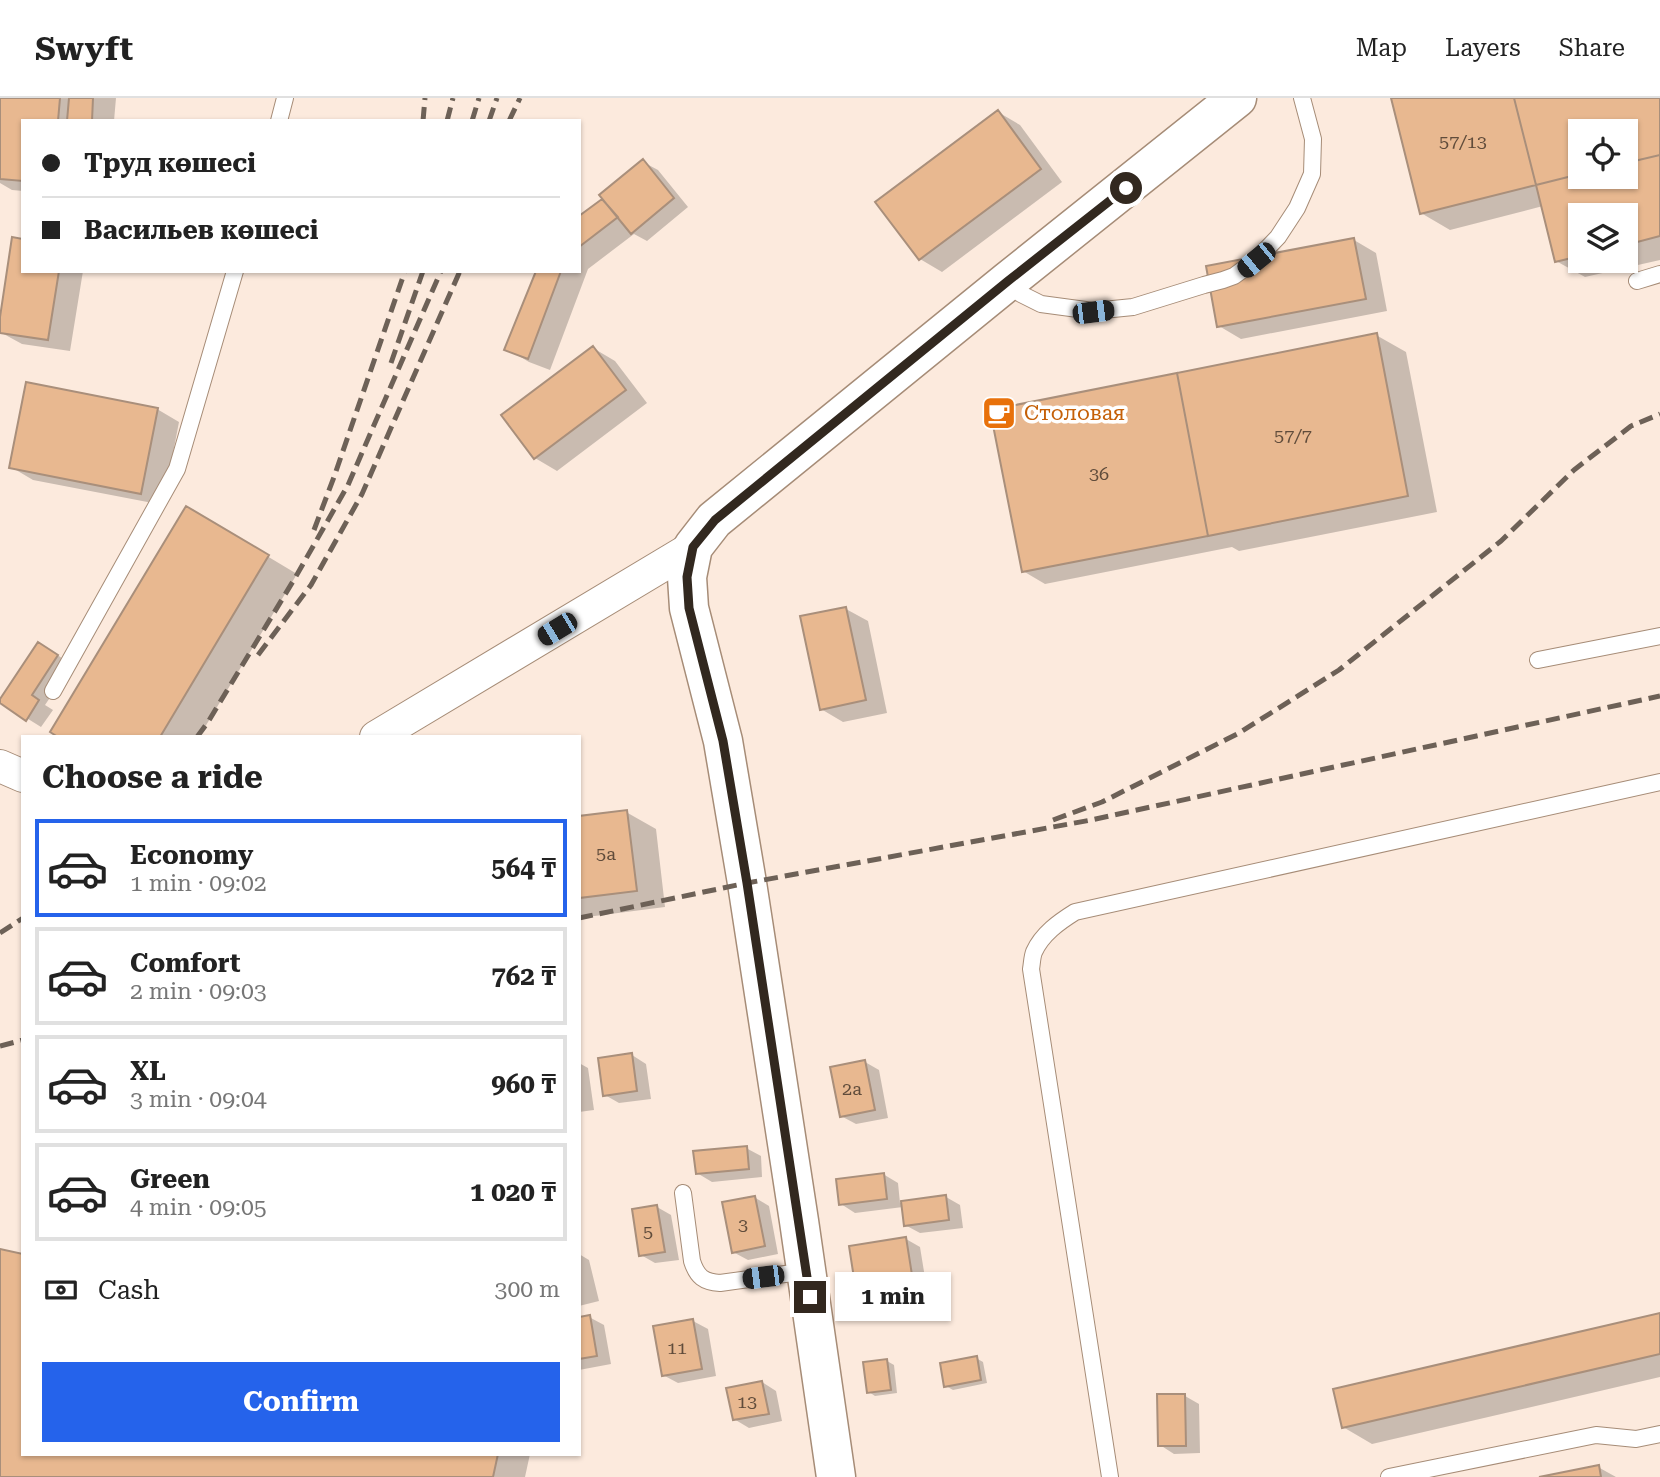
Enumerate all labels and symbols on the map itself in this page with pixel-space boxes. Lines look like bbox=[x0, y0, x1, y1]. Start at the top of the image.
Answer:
house number: 57/13 bbox=[1439, 131, 1487, 152]
route start bbox=[1110, 172, 1142, 204]
car bbox=[1234, 239, 1279, 281]
car bbox=[1071, 299, 1116, 325]
cafe icon: Столовая bbox=[980, 394, 1018, 432]
place label: Столовая bbox=[1024, 401, 1125, 425]
house number: 57/7 bbox=[1274, 425, 1312, 446]
house number: 36 bbox=[1089, 463, 1109, 484]
car bbox=[534, 609, 581, 649]
house number: 5а bbox=[596, 843, 616, 864]
house number: 2а bbox=[842, 1078, 862, 1099]
house number: 3 bbox=[738, 1214, 748, 1235]
house number: 5 bbox=[643, 1221, 653, 1242]
car bbox=[741, 1264, 786, 1290]
callout: 1 min bbox=[834, 1272, 950, 1322]
route end bbox=[794, 1281, 826, 1313]
house number: 11 bbox=[667, 1337, 687, 1358]
house number: 13 bbox=[737, 1391, 757, 1412]

